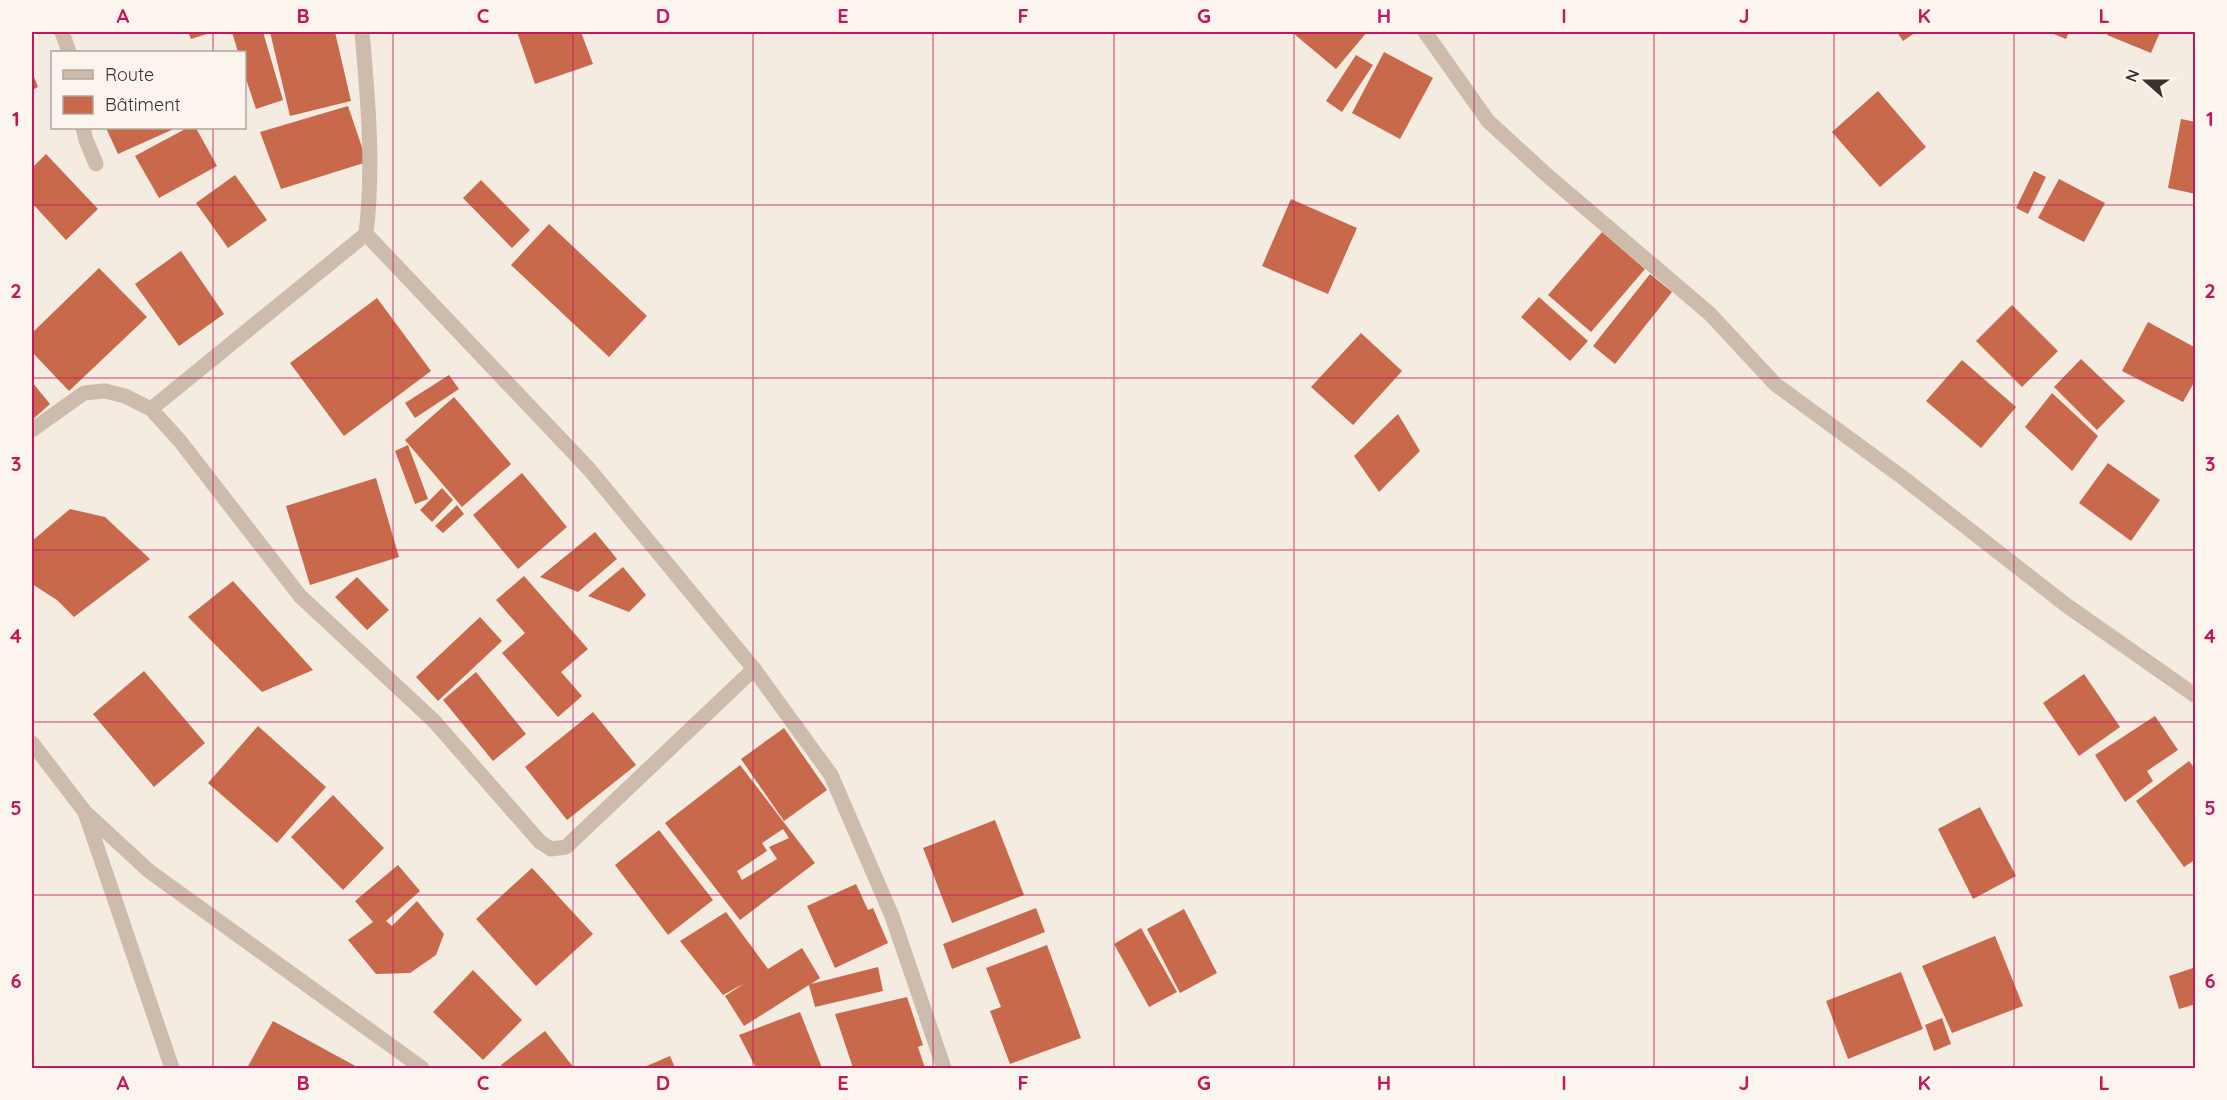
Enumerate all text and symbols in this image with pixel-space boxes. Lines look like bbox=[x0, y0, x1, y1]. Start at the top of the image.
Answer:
text: A bbox=[117, 3, 130, 28]
text: B bbox=[296, 3, 310, 28]
text: C bbox=[477, 3, 490, 28]
text: D bbox=[656, 3, 670, 28]
text: E bbox=[837, 3, 849, 28]
text: F bbox=[1017, 3, 1029, 28]
text: G bbox=[1197, 3, 1211, 28]
text: H bbox=[1377, 3, 1391, 28]
text: I bbox=[1561, 3, 1567, 28]
text: J bbox=[1738, 3, 1750, 28]
text: K bbox=[1917, 3, 1931, 28]
text: L bbox=[2098, 3, 2110, 28]
legend bbox=[51, 51, 246, 129]
north arrow bbox=[2116, 51, 2176, 111]
text: Route bbox=[105, 63, 154, 86]
text: N bbox=[2121, 67, 2143, 85]
text: Bâtiment bbox=[105, 93, 181, 116]
text: 1 bbox=[12, 106, 20, 131]
text: 1 bbox=[2206, 106, 2214, 131]
text: 2 bbox=[10, 278, 22, 303]
text: 2 bbox=[2204, 278, 2216, 303]
text: 3 bbox=[11, 451, 21, 476]
text: 3 bbox=[2205, 451, 2215, 476]
text: 4 bbox=[10, 623, 22, 648]
text: 4 bbox=[2204, 623, 2216, 648]
text: 5 bbox=[10, 795, 22, 820]
text: 5 bbox=[2204, 795, 2216, 820]
text: 6 bbox=[10, 968, 22, 993]
text: 6 bbox=[2204, 968, 2216, 993]
text: A bbox=[117, 1070, 130, 1095]
text: B bbox=[296, 1070, 310, 1095]
text: C bbox=[477, 1070, 490, 1095]
text: D bbox=[656, 1070, 670, 1095]
text: E bbox=[837, 1070, 849, 1095]
text: F bbox=[1017, 1070, 1029, 1095]
text: G bbox=[1197, 1070, 1211, 1095]
text: H bbox=[1377, 1070, 1391, 1095]
text: I bbox=[1561, 1070, 1567, 1095]
text: J bbox=[1738, 1070, 1750, 1095]
text: K bbox=[1917, 1070, 1931, 1095]
text: L bbox=[2098, 1070, 2110, 1095]

